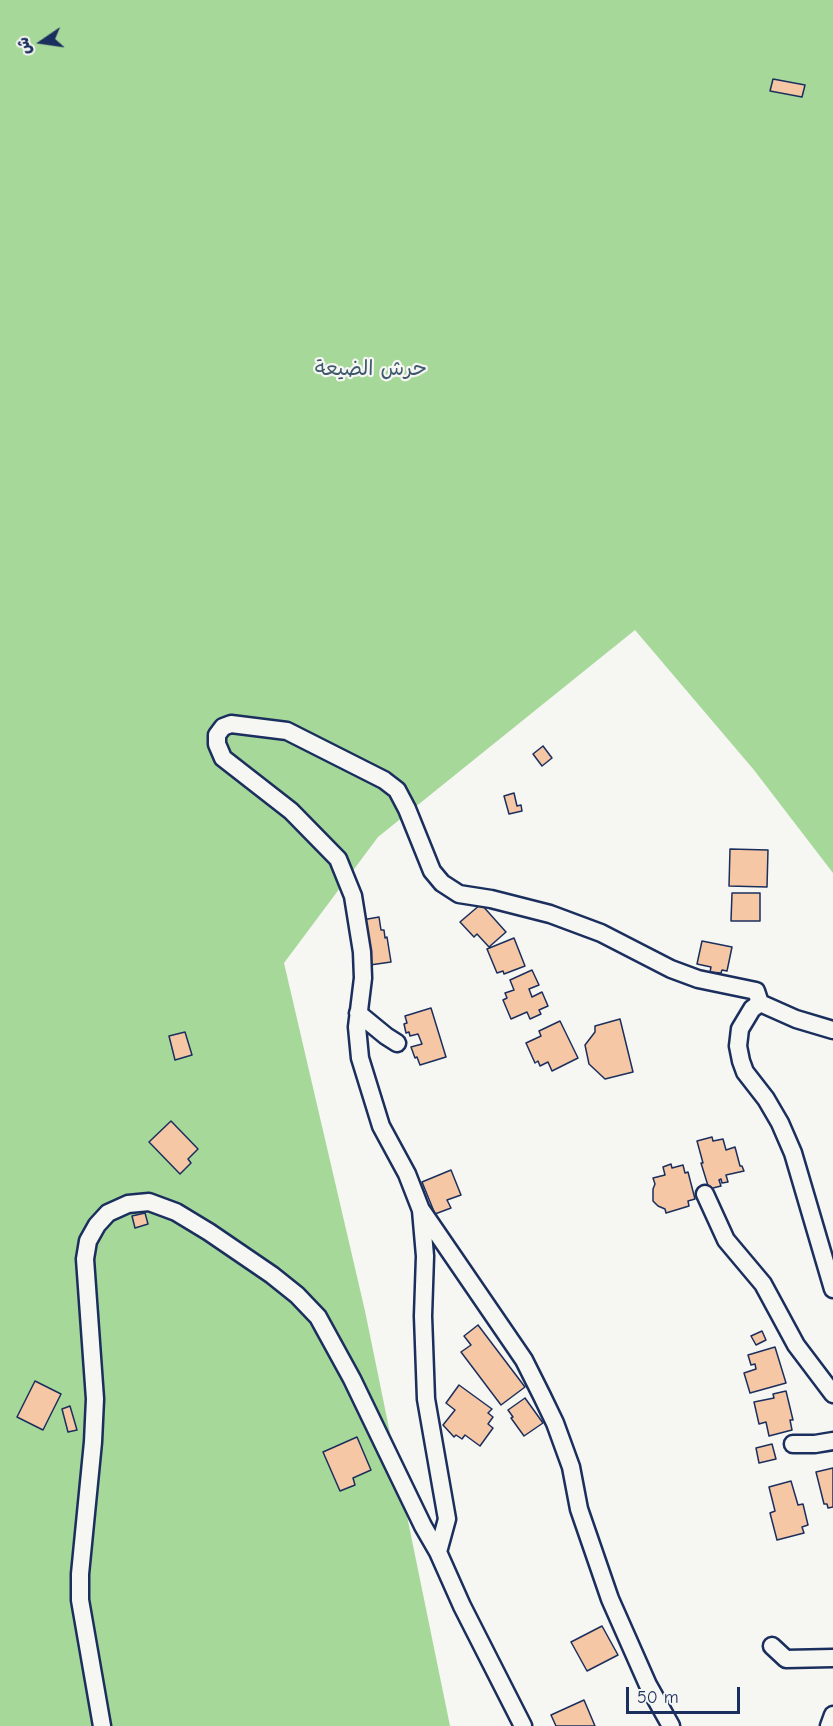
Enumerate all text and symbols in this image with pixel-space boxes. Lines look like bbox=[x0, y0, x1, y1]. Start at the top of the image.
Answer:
north arrow bbox=[12, 12, 72, 72]
text: ش bbox=[14, 35, 35, 57]
park label: حرش الضيعة bbox=[315, 356, 427, 382]
scale bar bbox=[629, 1675, 743, 1713]
text: 50 m bbox=[637, 1687, 679, 1708]

